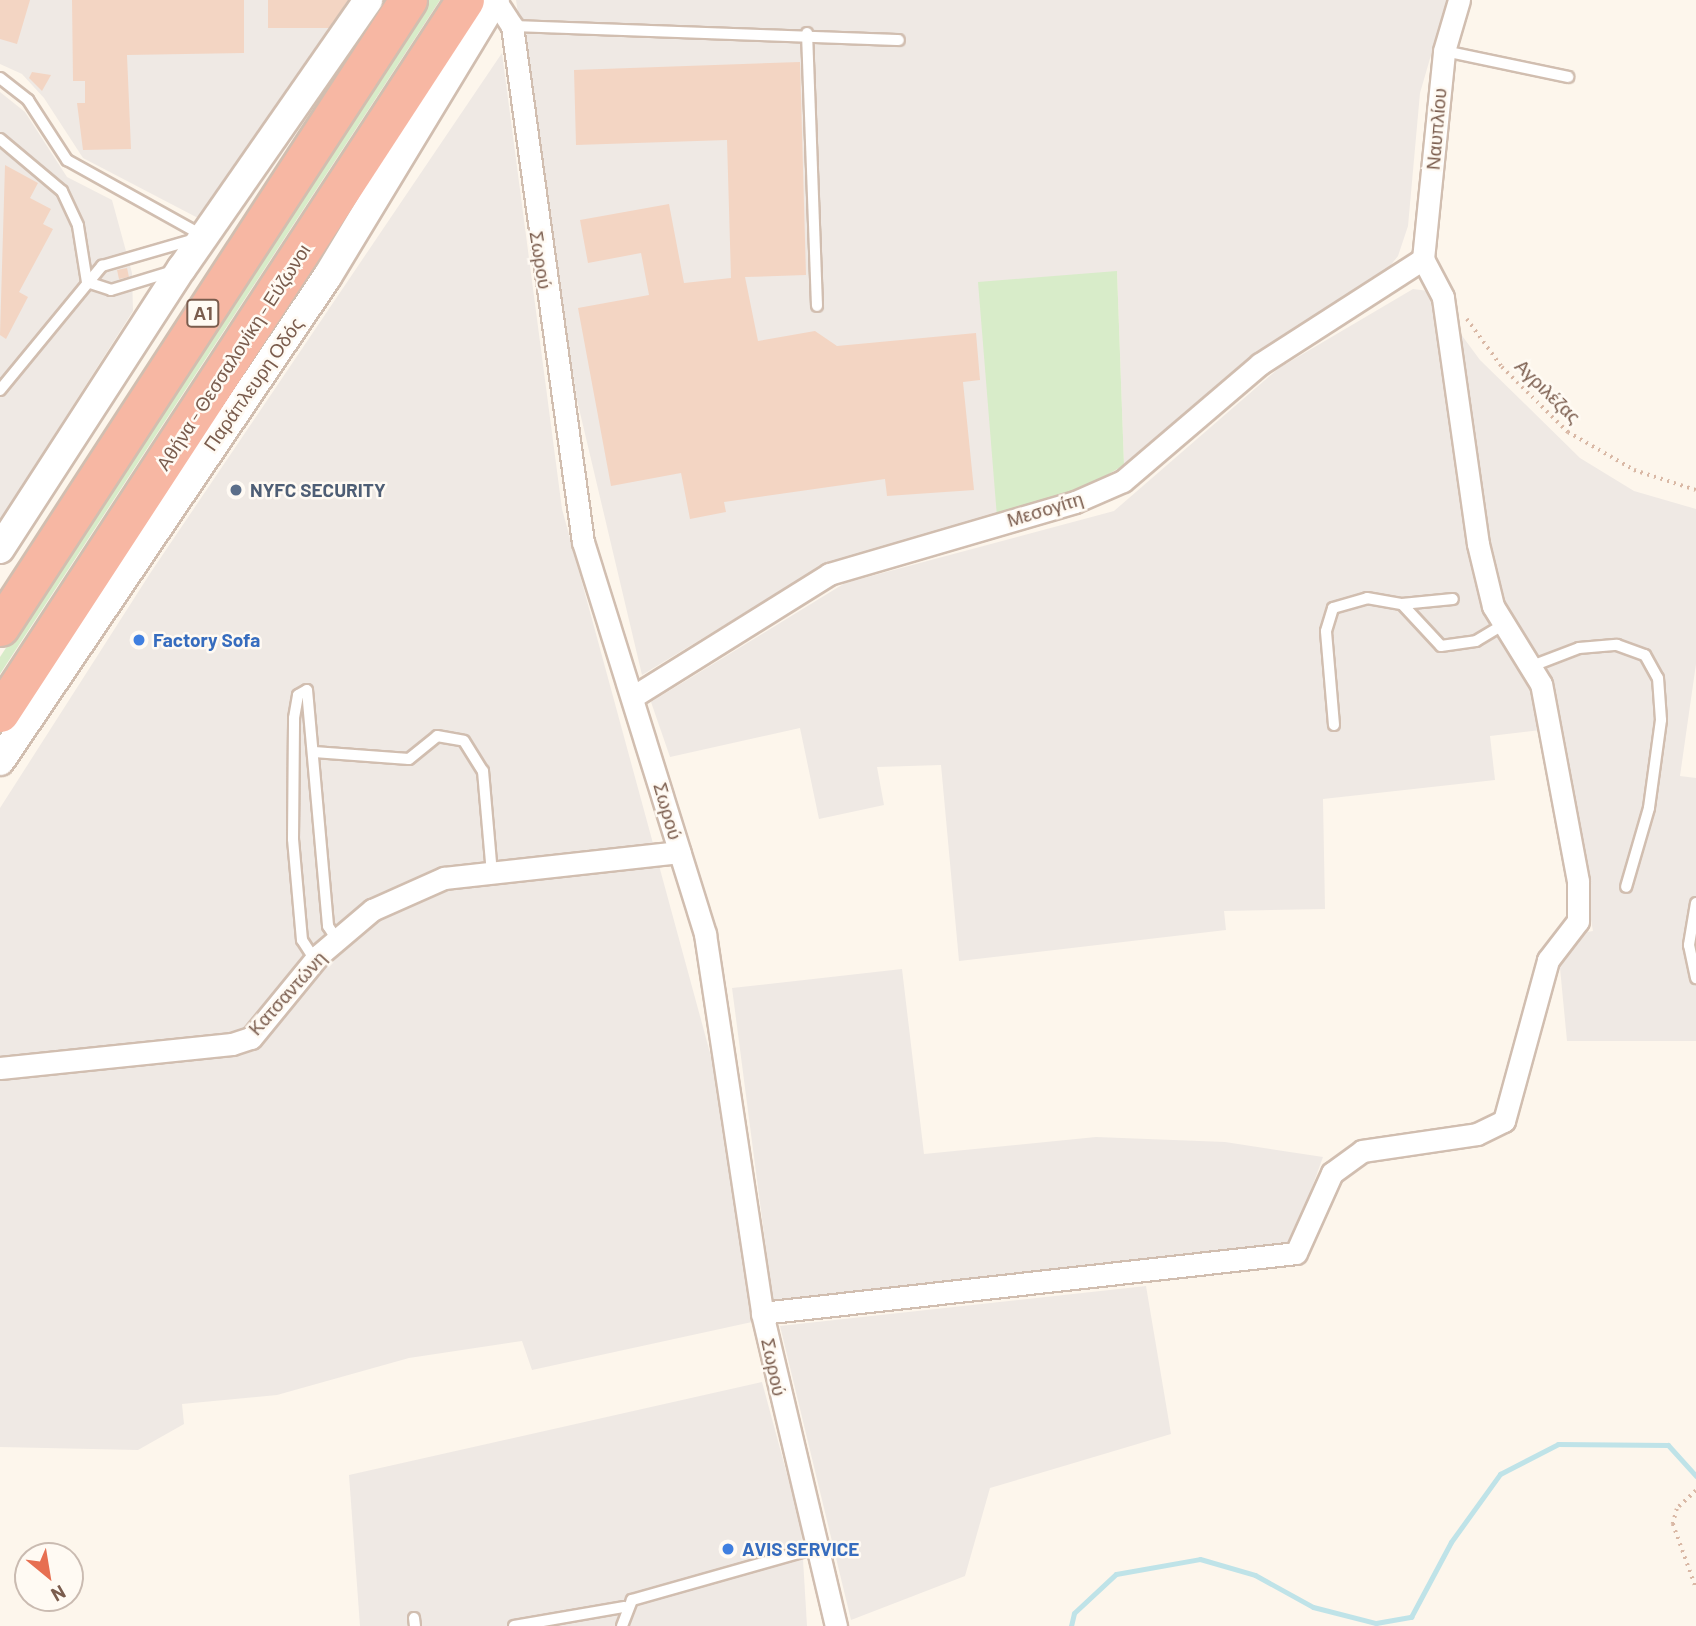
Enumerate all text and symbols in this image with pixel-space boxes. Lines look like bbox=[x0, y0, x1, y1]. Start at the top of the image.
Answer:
street label: Ναυπλίου bbox=[1421, 87, 1451, 171]
street label: Σωρού bbox=[525, 229, 557, 291]
street label: Αθήνα - Θεσσαλονίκη - Εύζωνοι bbox=[151, 240, 315, 474]
road number: Α1 bbox=[186, 298, 220, 328]
street label: Παράπλευρη Οδός bbox=[199, 313, 307, 455]
street label: Αγριλέζας bbox=[1511, 354, 1585, 428]
place label: NYFC SECURITY bbox=[250, 479, 386, 501]
marker: NYFC SECURITY bbox=[228, 482, 244, 498]
street label: Μεσογίτη bbox=[1004, 487, 1086, 531]
place label: Factory Sofa bbox=[153, 629, 260, 651]
marker: Factory Sofa bbox=[131, 632, 147, 648]
street label: Σωρού bbox=[649, 780, 687, 842]
street label: Κατσαντώνη bbox=[243, 946, 331, 1040]
street label: Σωρού bbox=[757, 1336, 791, 1398]
place label: AVIS SERVICE bbox=[742, 1538, 859, 1560]
marker: AVIS SERVICE bbox=[720, 1541, 736, 1557]
north arrow bbox=[14, 1542, 84, 1612]
text: N bbox=[48, 1581, 70, 1607]

